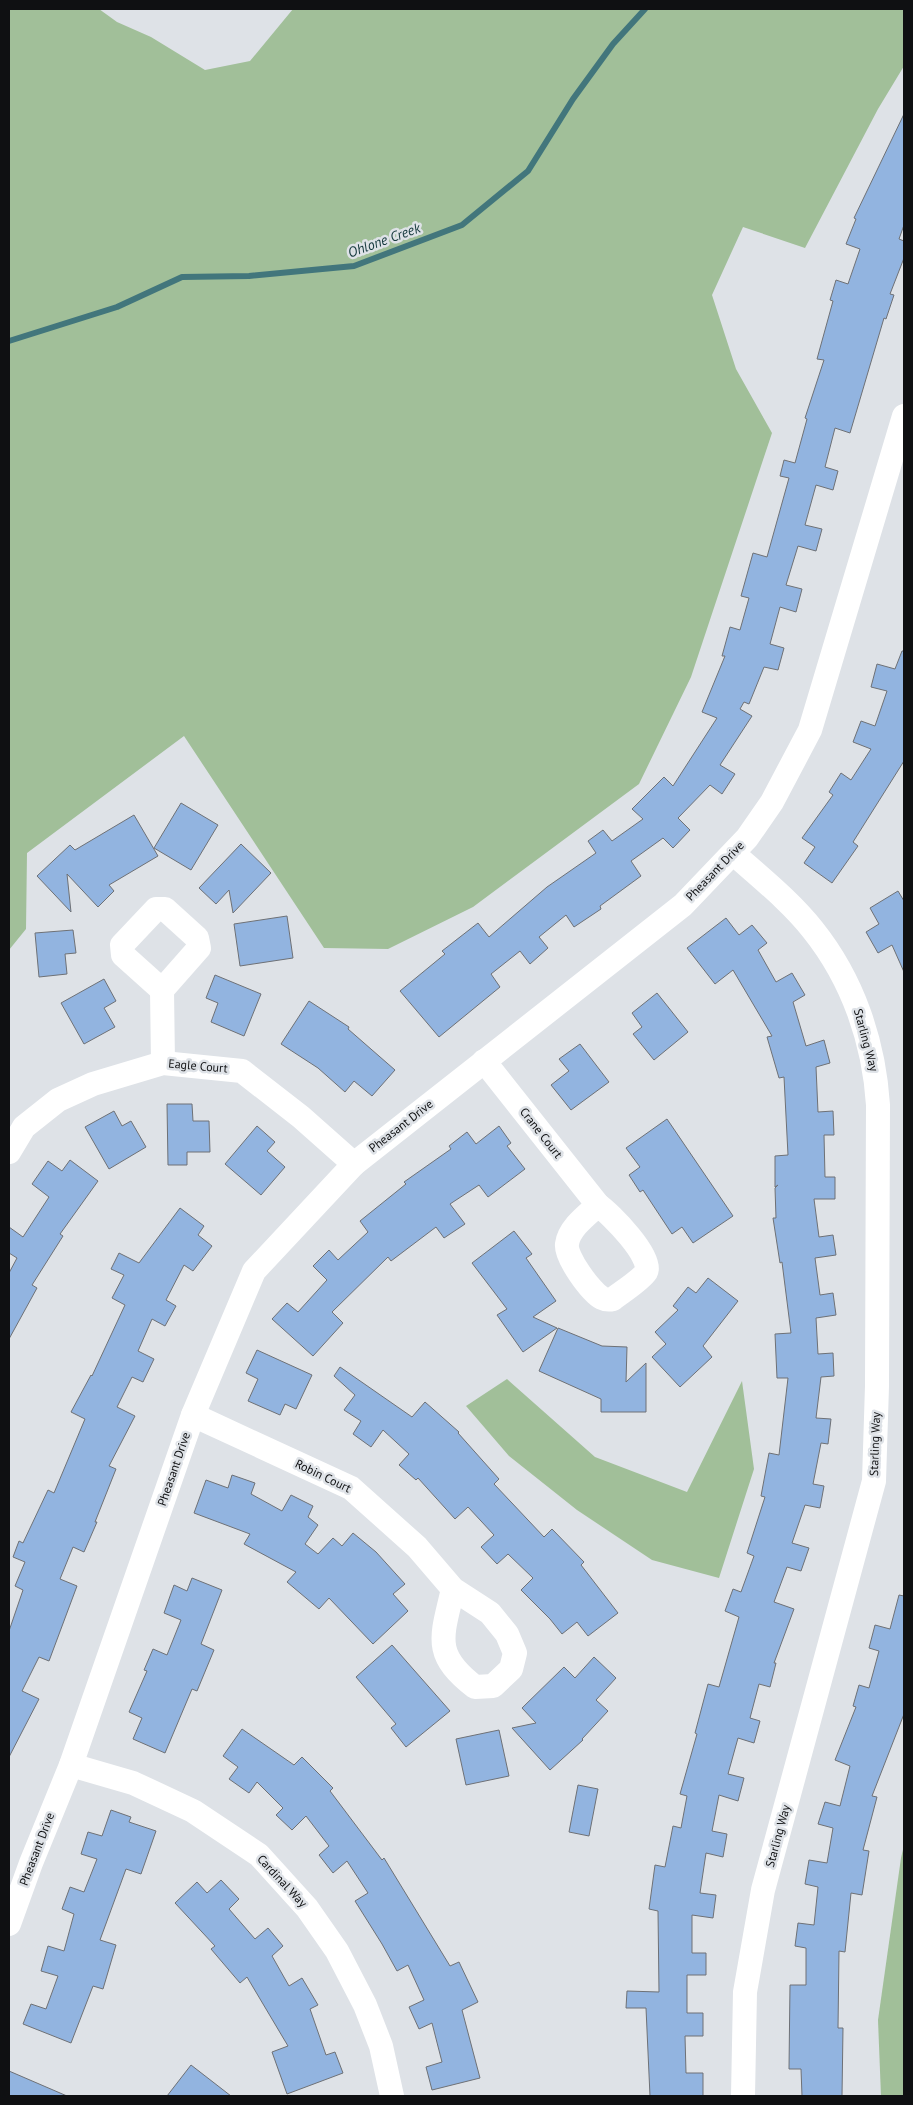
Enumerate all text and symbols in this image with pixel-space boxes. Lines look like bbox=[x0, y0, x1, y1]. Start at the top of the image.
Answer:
water label: Ohlone Creek bbox=[345, 218, 423, 261]
street label: Pheasant Drive bbox=[682, 838, 747, 904]
street label: Starling Way bbox=[851, 1007, 882, 1073]
street label: Eagle Court bbox=[168, 1055, 228, 1076]
street label: Pheasant Drive bbox=[366, 1096, 436, 1155]
street label: Crane Court bbox=[517, 1104, 566, 1161]
street label: Starling Way bbox=[866, 1411, 883, 1476]
street label: Pheasant Drive bbox=[154, 1430, 193, 1508]
street label: Robin Court bbox=[293, 1456, 354, 1496]
street label: Starling Way bbox=[762, 1803, 793, 1869]
street label: Pheasant Drive bbox=[16, 1810, 57, 1887]
street label: Cardinal Way bbox=[254, 1851, 311, 1910]

